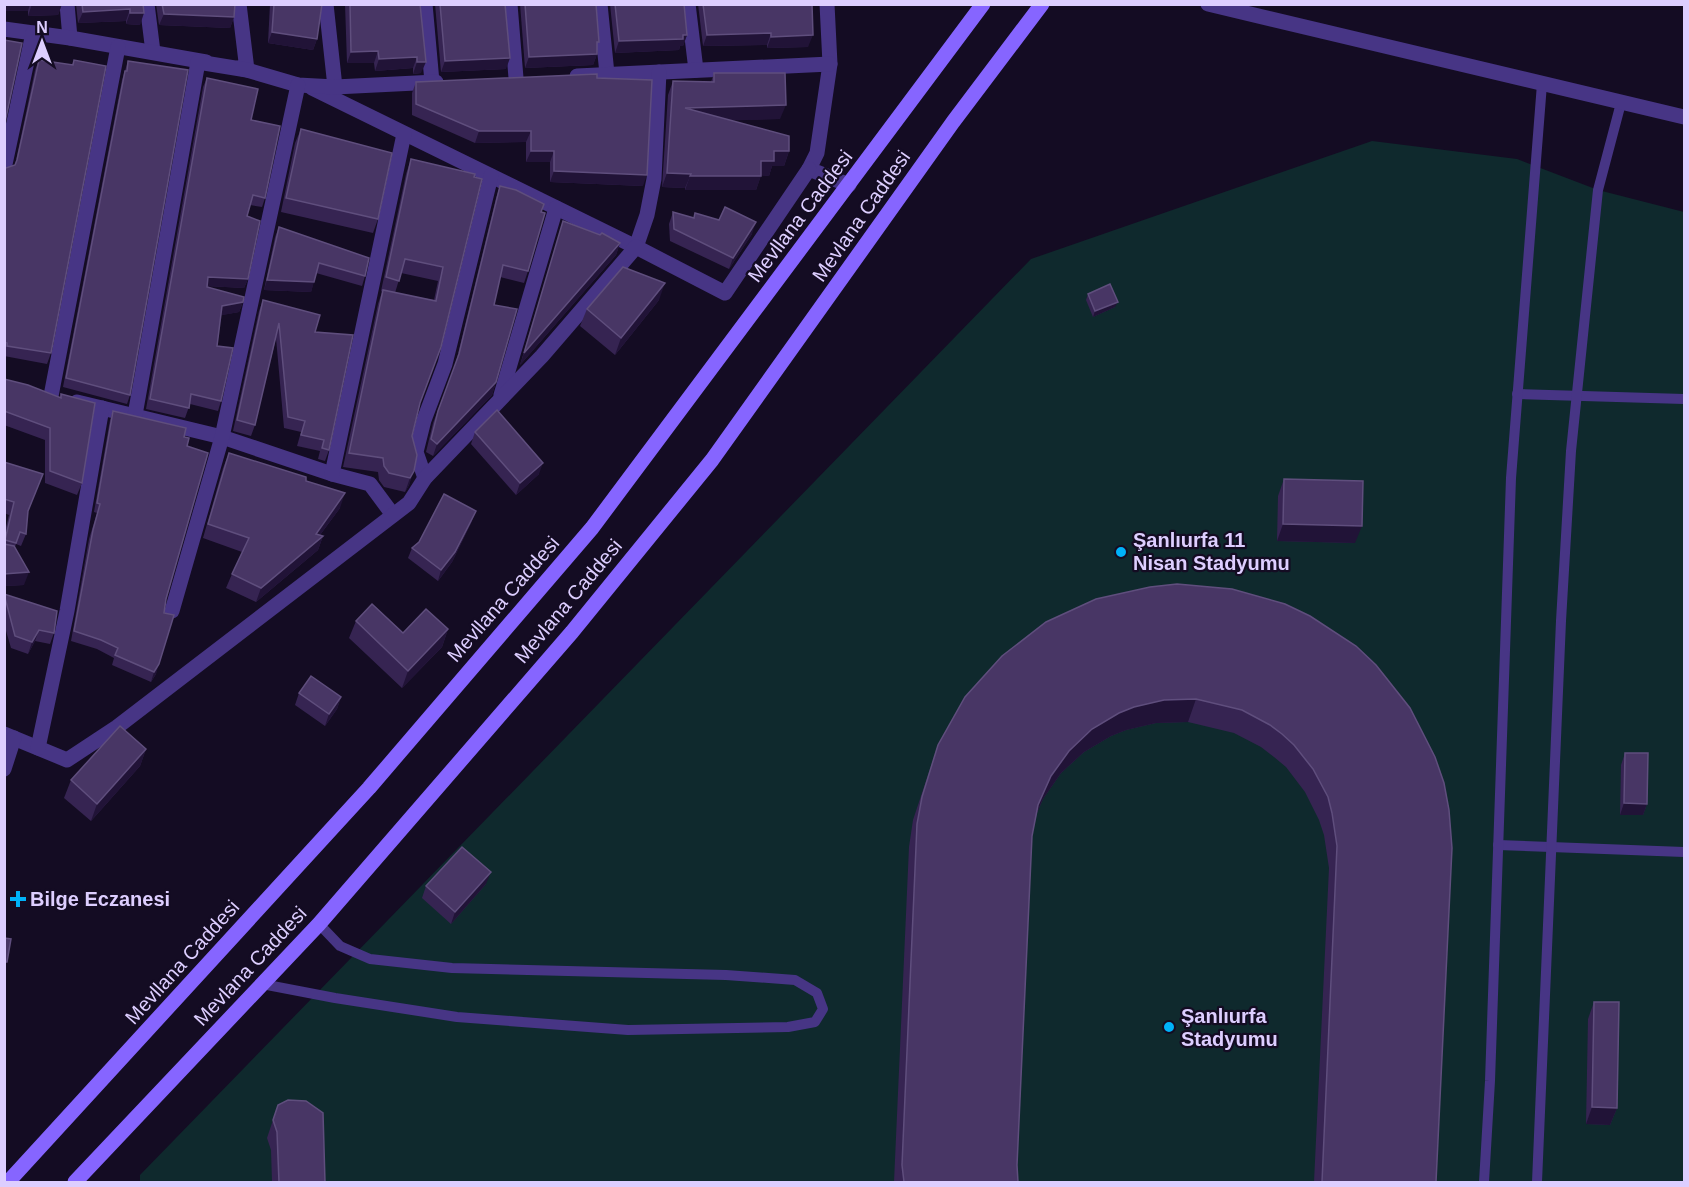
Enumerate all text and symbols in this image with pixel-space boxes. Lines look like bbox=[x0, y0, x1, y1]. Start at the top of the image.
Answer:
north arrow bbox=[12, 12, 72, 72]
text: N bbox=[36, 19, 48, 36]
street label: Mevllana Caddesi bbox=[743, 146, 857, 286]
street label: Mevlana Caddesi bbox=[808, 146, 914, 286]
place label: Şanlıurfa 11 Nisan Stadyumu bbox=[1133, 529, 1290, 574]
street label: Mevllana Caddesi bbox=[443, 532, 563, 666]
street label: Mevlana Caddesi bbox=[510, 535, 626, 667]
marker: Şanlıurfa 11 Nisan Stadyumu bbox=[1114, 545, 1128, 559]
place label: Bilge Eczanesi bbox=[30, 888, 170, 910]
marker: Bilge Eczanesi bbox=[11, 892, 25, 906]
street label: Mevllana Caddesi bbox=[121, 896, 243, 1028]
street label: Mevlana Caddesi bbox=[189, 902, 311, 1030]
place label: Şanlıurfa Stadyumu bbox=[1181, 1005, 1278, 1050]
marker: Şanlıurfa Stadyumu bbox=[1162, 1020, 1176, 1034]

